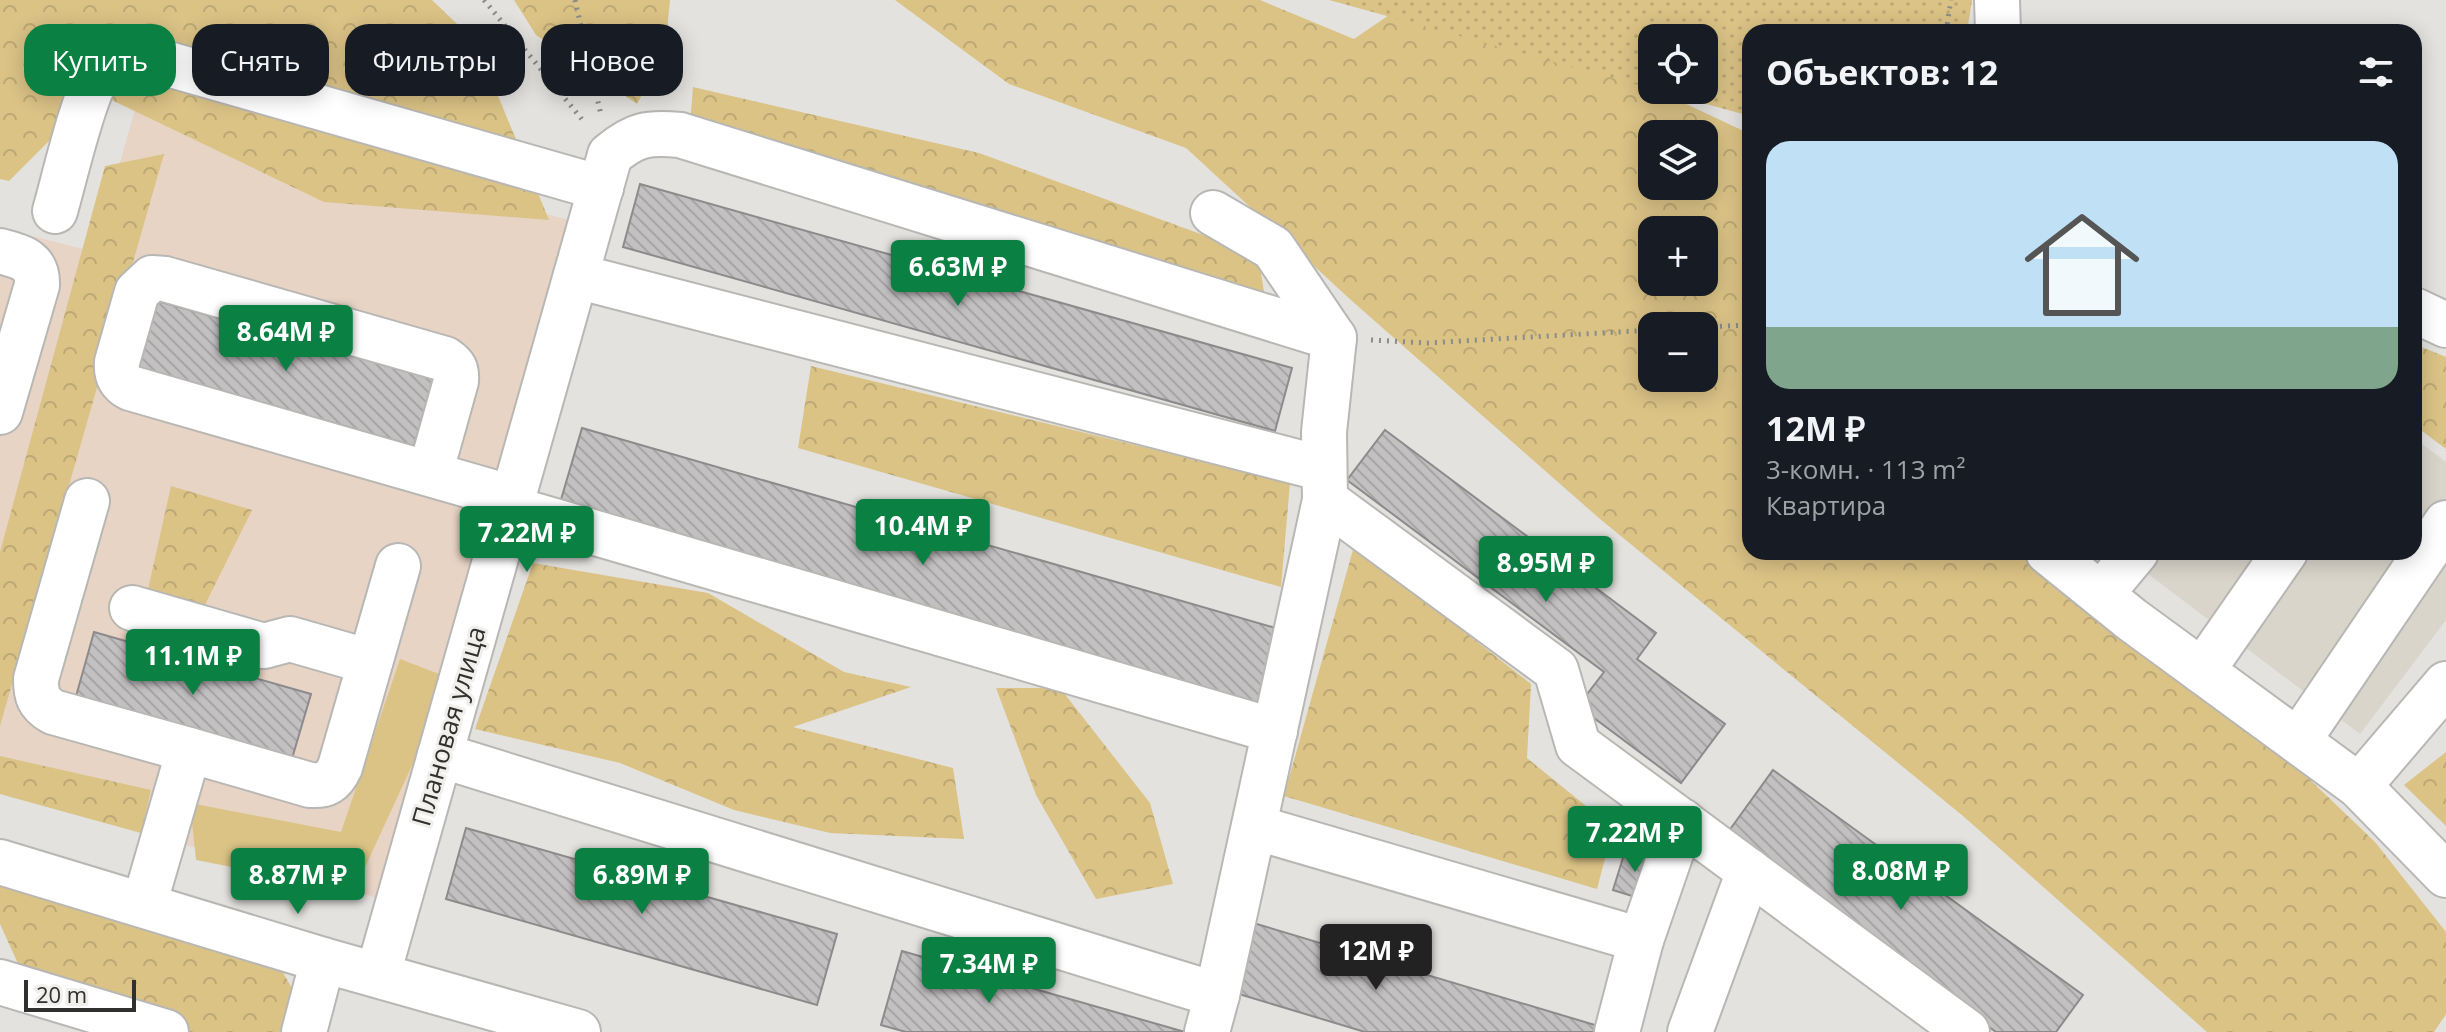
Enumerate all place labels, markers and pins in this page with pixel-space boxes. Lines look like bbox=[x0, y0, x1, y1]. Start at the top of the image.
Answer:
pin: 6.63M ₽ bbox=[884, 240, 1032, 308]
pin: 8.64M ₽ bbox=[212, 305, 360, 373]
pin: 10.4M ₽ bbox=[849, 499, 997, 567]
pin: 7.22M ₽ bbox=[453, 506, 601, 574]
pin: 8.95M ₽ bbox=[1472, 536, 1620, 604]
pin: 11.1M ₽ bbox=[119, 629, 267, 697]
pin: 7.22M ₽ bbox=[1561, 806, 1709, 874]
pin: 8.08M ₽ bbox=[1827, 844, 1975, 912]
pin: 8.87M ₽ bbox=[224, 848, 372, 916]
pin: 6.89M ₽ bbox=[568, 848, 716, 916]
pin: 12M ₽ bbox=[1320, 924, 1432, 992]
pin: 7.34M ₽ bbox=[915, 937, 1063, 1005]

